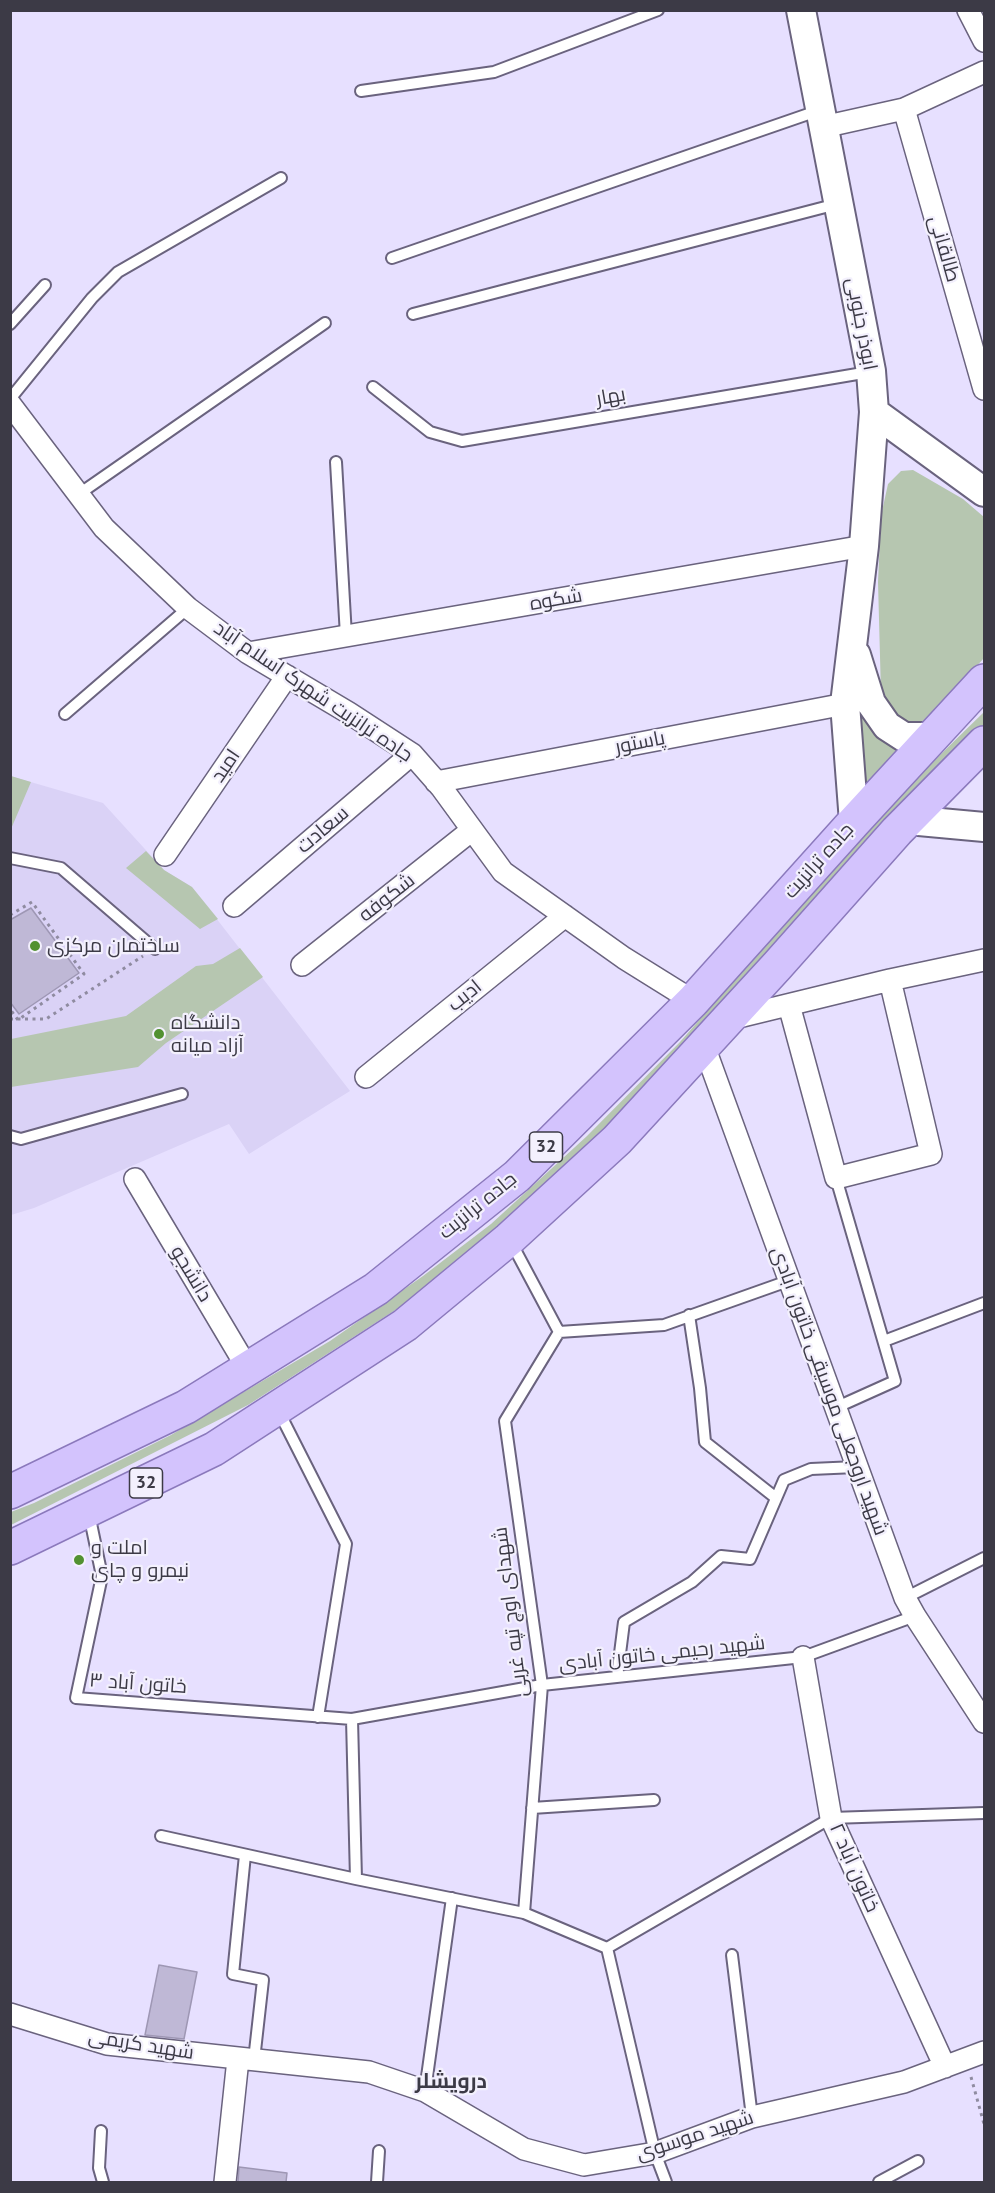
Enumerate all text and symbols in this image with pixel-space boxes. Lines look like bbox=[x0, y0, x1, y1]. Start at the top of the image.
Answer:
street label: طالقانی bbox=[923, 213, 965, 285]
street label: ابوذر جنوبی bbox=[840, 276, 882, 372]
street label: بهار bbox=[594, 383, 628, 411]
street label: شکوه bbox=[528, 584, 584, 616]
street label: جاده ترانزیت شهرک اسلام آباد bbox=[209, 616, 417, 768]
street label: پاستور bbox=[613, 726, 667, 760]
street label: امید bbox=[206, 745, 246, 787]
street label: سعادت bbox=[292, 801, 354, 859]
street label: جاده ترانزیت bbox=[779, 818, 859, 904]
street label: شکوفه bbox=[354, 869, 420, 927]
place label: ساختمان مرکزی bbox=[47, 934, 180, 958]
marker: ساختمان مرکزی bbox=[28, 939, 42, 953]
street label: ادیب bbox=[443, 975, 487, 1017]
place label: دانشگاه آزاد میانه bbox=[171, 1011, 244, 1058]
marker: دانشگاه آزاد میانه bbox=[152, 1027, 166, 1041]
road number: 32 bbox=[530, 1132, 562, 1162]
street label: جاده ترانزیت bbox=[434, 1167, 522, 1245]
street label: دانشجو bbox=[165, 1242, 217, 1306]
street label: شهید اروجعلی موسیقی خاتون آبادی bbox=[765, 1243, 893, 1539]
road number: 32 bbox=[130, 1468, 162, 1498]
street label: شهدای اوچ تپه غربی bbox=[489, 1526, 533, 1698]
place label: املت و نیمرو و چای bbox=[91, 1536, 189, 1583]
marker: املت و نیمرو و چای bbox=[72, 1553, 86, 1567]
street label: شهید رحیمی خاتون آبادی bbox=[558, 1631, 766, 1677]
street label: خاتون آباد ۳ bbox=[88, 1669, 188, 1699]
street label: خاتون آباد ۲ bbox=[824, 1820, 884, 1916]
street label: شهید کریمی bbox=[86, 2025, 196, 2065]
district label: درویشلر bbox=[415, 2069, 487, 2095]
street label: شهید موسوی bbox=[633, 2106, 757, 2166]

